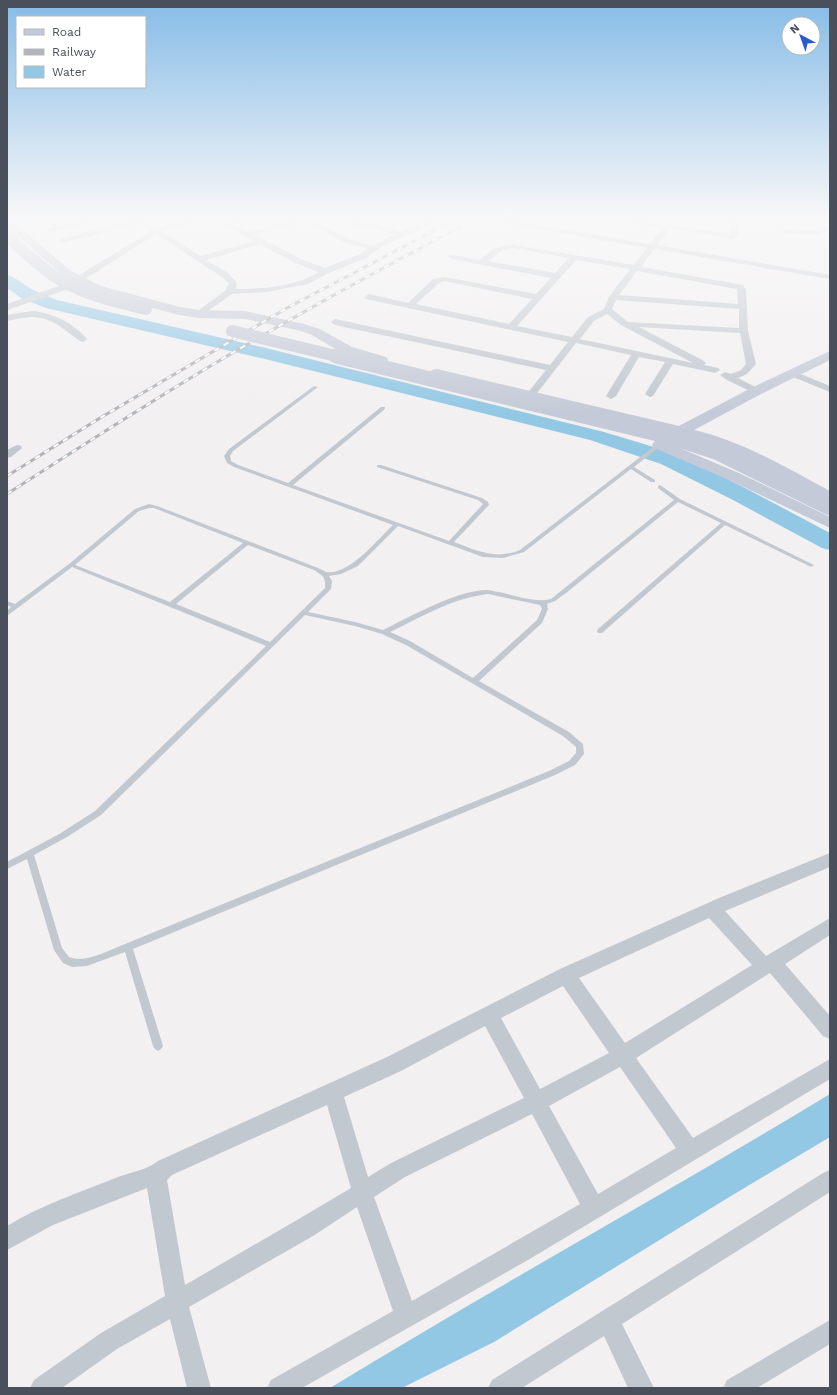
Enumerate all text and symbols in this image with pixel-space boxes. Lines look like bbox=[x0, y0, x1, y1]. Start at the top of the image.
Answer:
legend bbox=[16, 16, 146, 88]
north arrow bbox=[781, 16, 821, 56]
text: N bbox=[787, 21, 802, 36]
text: Road bbox=[52, 25, 81, 39]
text: Railway bbox=[52, 45, 97, 59]
text: Water bbox=[52, 65, 87, 79]

